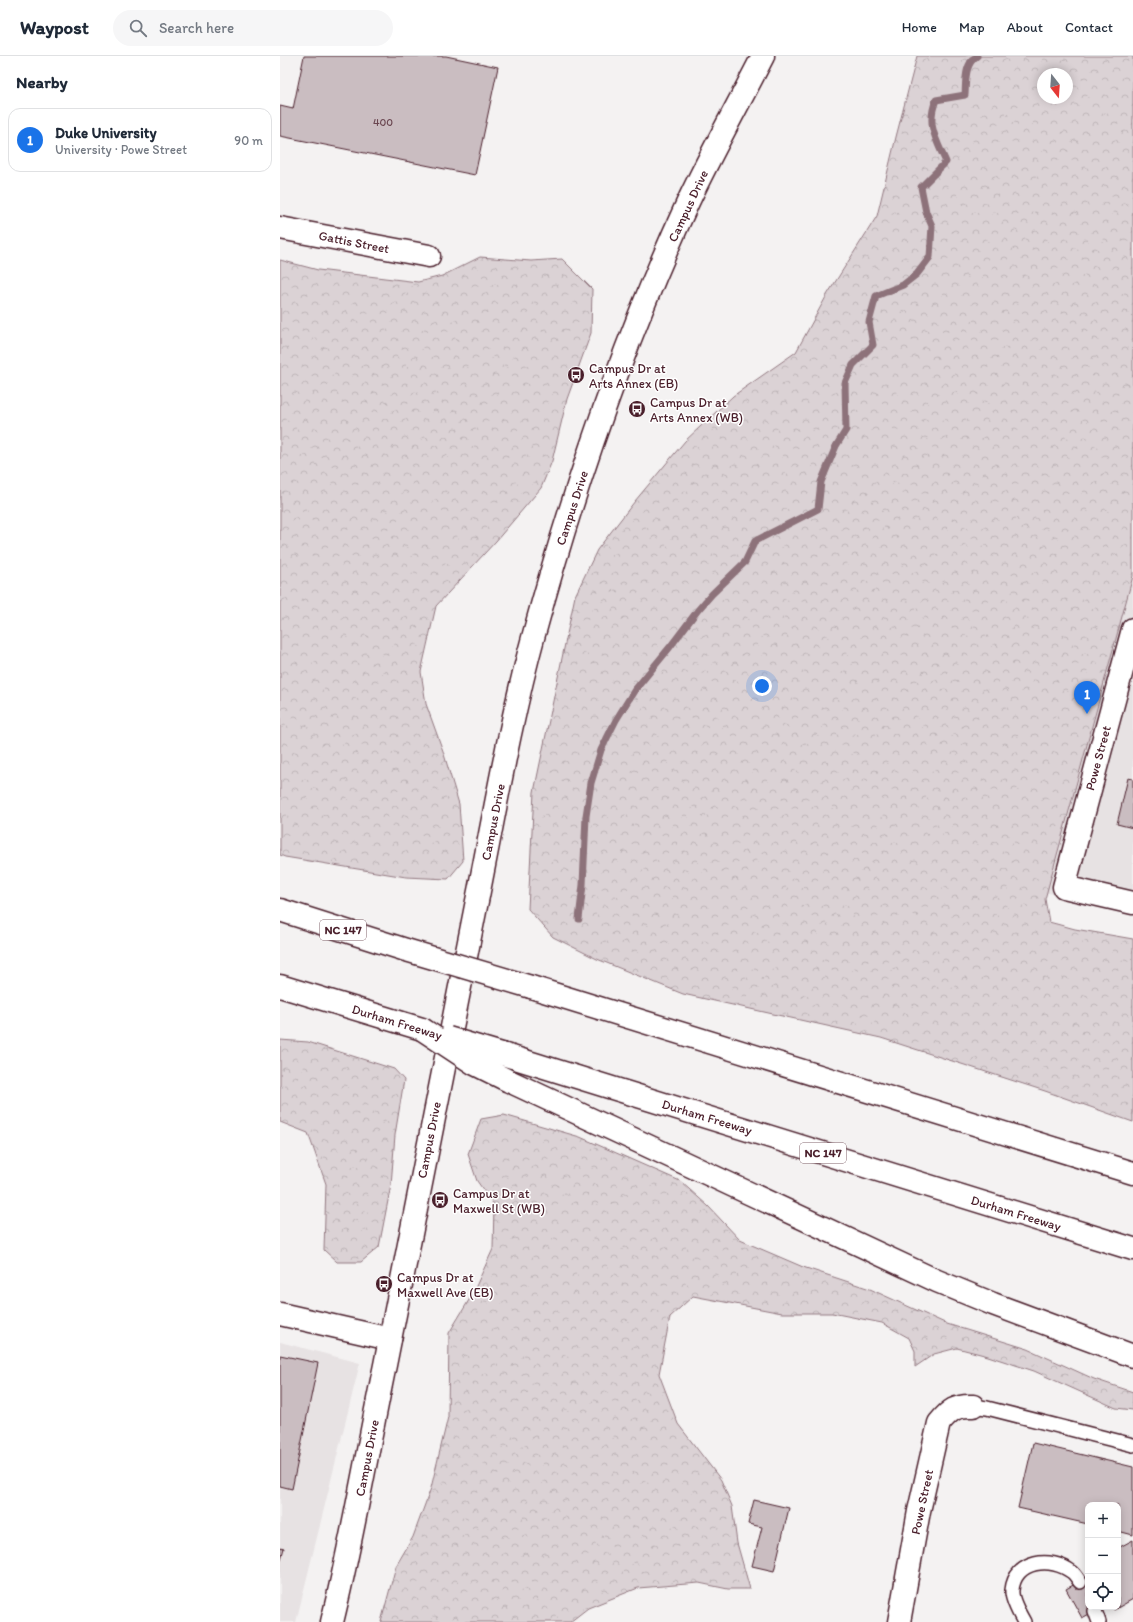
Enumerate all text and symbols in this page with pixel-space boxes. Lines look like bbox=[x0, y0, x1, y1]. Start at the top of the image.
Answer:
search box bbox=[113, 10, 393, 46]
text: Waypost bbox=[20, 16, 89, 39]
icon: search bbox=[127, 17, 149, 39]
text: Search here bbox=[159, 19, 234, 37]
text: Home bbox=[902, 19, 937, 36]
text: Map bbox=[959, 19, 985, 36]
text: About bbox=[1007, 19, 1043, 36]
text: Contact bbox=[1065, 19, 1113, 36]
north arrow bbox=[1037, 68, 1073, 104]
text: Nearby bbox=[16, 72, 68, 92]
house number: 400 bbox=[373, 116, 393, 129]
text: Duke University bbox=[55, 124, 156, 142]
text: 1 bbox=[27, 133, 33, 148]
text: 90 m bbox=[234, 133, 263, 148]
text: University · Powe Street bbox=[55, 142, 187, 157]
street label: Campus Drive bbox=[665, 168, 711, 244]
street label: Gattis Street bbox=[317, 228, 391, 256]
place label: Campus Dr at Arts Annex (EB) bbox=[589, 361, 678, 391]
bus stop icon: Campus Dr at Arts Annex (EB) bbox=[566, 365, 586, 385]
place label: Campus Dr at Arts Annex (WB) bbox=[650, 395, 743, 425]
bus stop icon: Campus Dr at Arts Annex (WB) bbox=[627, 399, 647, 419]
street label: Campus Drive bbox=[553, 469, 591, 547]
your location bbox=[752, 676, 772, 696]
pin: 1 bbox=[1074, 681, 1100, 714]
street label: Powe Street bbox=[1082, 724, 1114, 792]
street label: Campus Drive bbox=[478, 782, 508, 862]
road number: NC 147 bbox=[320, 920, 366, 940]
street label: Durham Freeway bbox=[350, 1001, 444, 1043]
street label: Durham Freeway bbox=[660, 1096, 754, 1138]
street label: Campus Drive bbox=[414, 1100, 444, 1180]
road number: NC 147 bbox=[800, 1143, 846, 1163]
place label: Campus Dr at Maxwell St (WB) bbox=[453, 1186, 545, 1216]
bus stop icon: Campus Dr at Maxwell St (WB) bbox=[430, 1190, 450, 1210]
street label: Durham Freeway bbox=[969, 1192, 1063, 1234]
place label: Campus Dr at Maxwell Ave (EB) bbox=[397, 1270, 493, 1300]
bus stop icon: Campus Dr at Maxwell Ave (EB) bbox=[374, 1274, 394, 1294]
street label: Campus Drive bbox=[352, 1418, 382, 1498]
street label: Powe Street bbox=[908, 1468, 936, 1536]
map controls bbox=[1085, 1502, 1121, 1610]
button: + bbox=[1085, 1502, 1121, 1538]
button: − bbox=[1085, 1538, 1121, 1574]
button: locate bbox=[1085, 1574, 1121, 1610]

